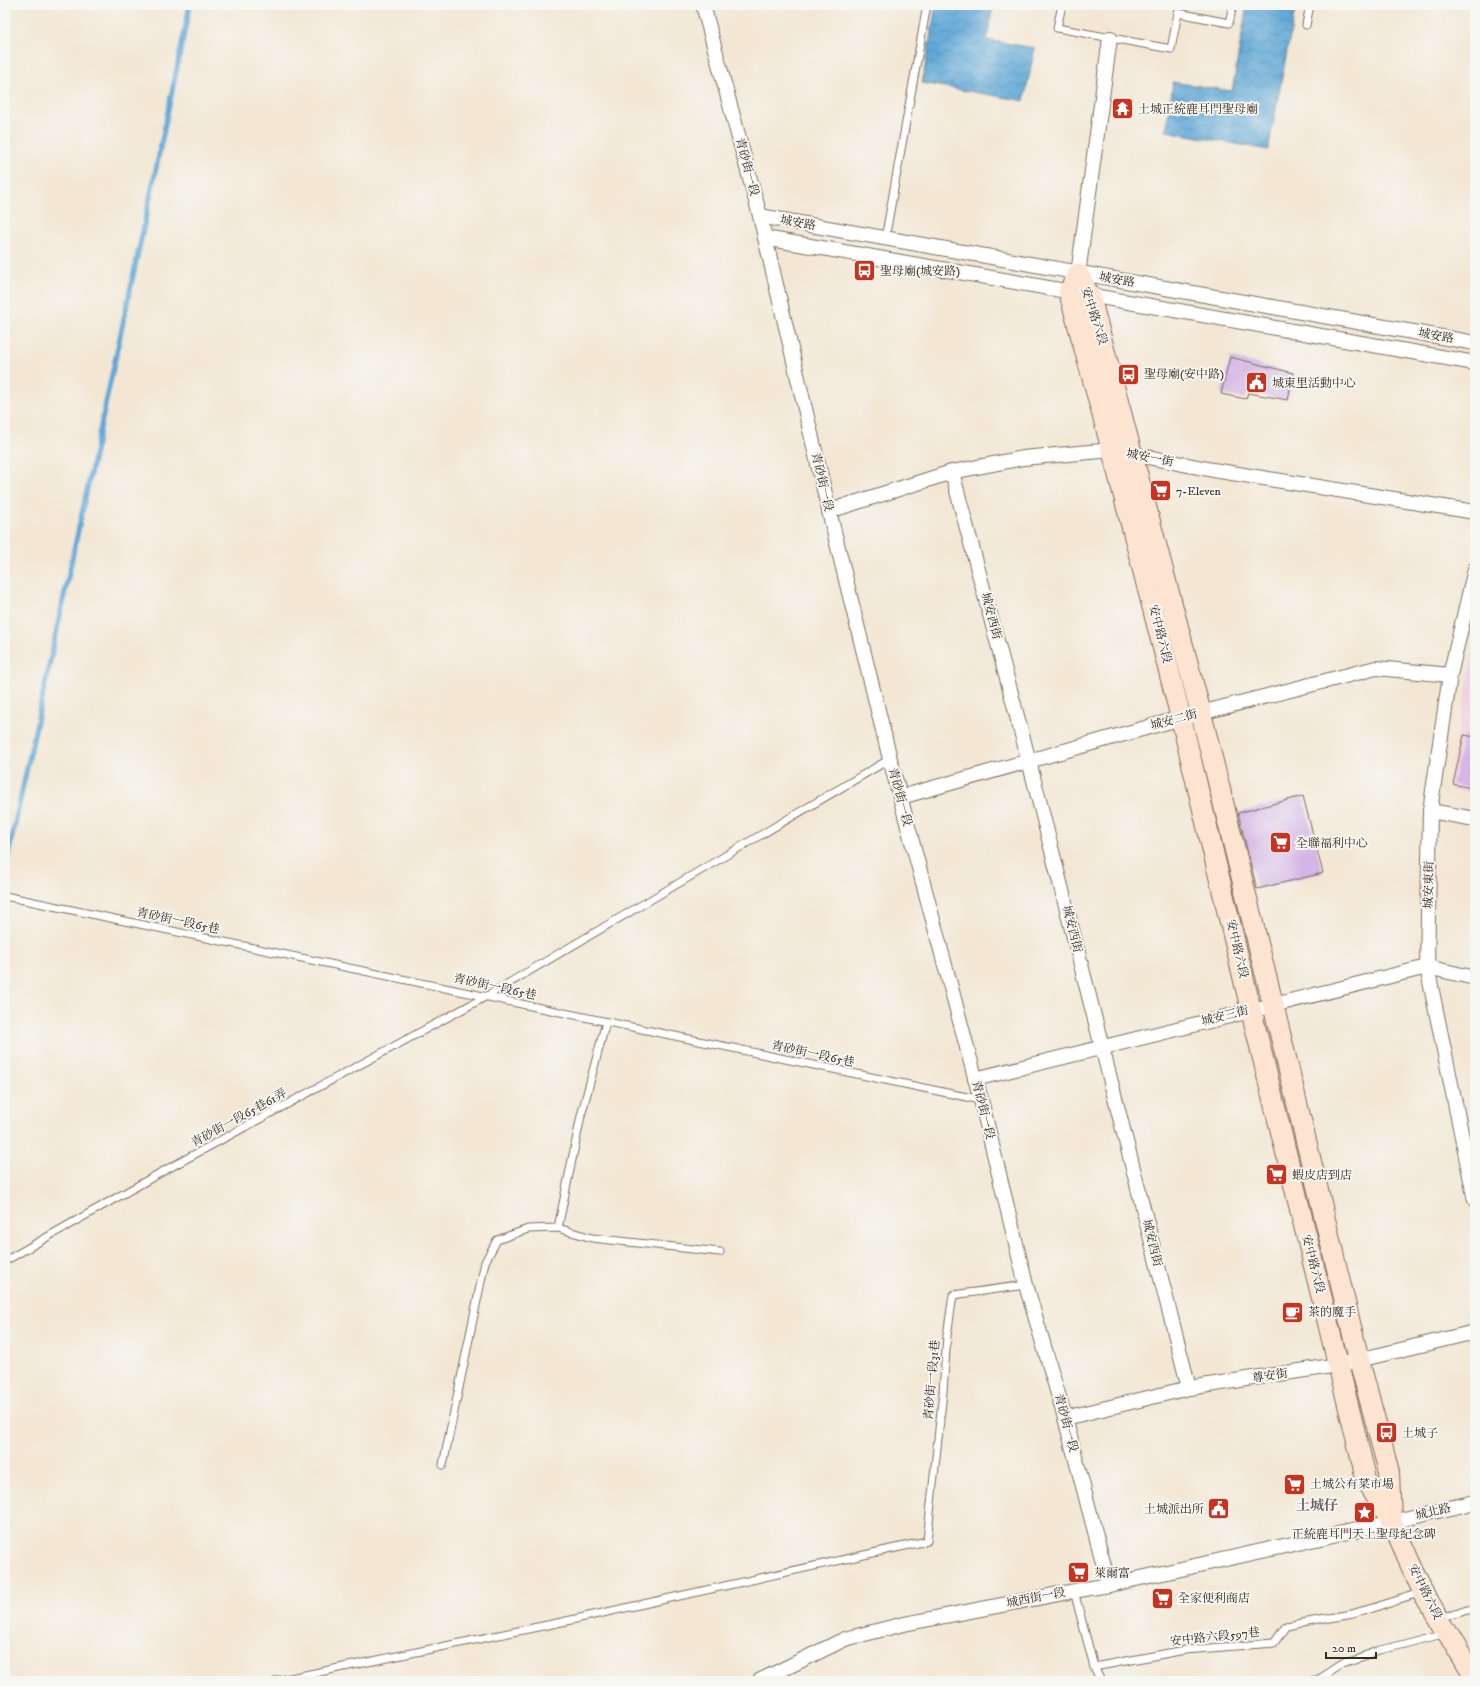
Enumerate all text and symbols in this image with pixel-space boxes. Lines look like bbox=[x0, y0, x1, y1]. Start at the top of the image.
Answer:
temple icon: 土城正統鹿耳門聖母廟 bbox=[1110, 96, 1136, 122]
place label: 土城正統鹿耳門聖母廟 bbox=[1138, 102, 1258, 117]
street label: 青砂街一段 bbox=[732, 136, 762, 198]
street label: 城安路 bbox=[779, 212, 817, 234]
bus stop icon: 聖母廟(城安路) bbox=[852, 258, 878, 284]
place label: 聖母廟(城安路) bbox=[880, 264, 960, 279]
street label: 城安路 bbox=[1098, 269, 1136, 291]
street label: 安中路六段 bbox=[1078, 285, 1110, 347]
street label: 城安路 bbox=[1417, 325, 1455, 347]
bus stop icon: 聖母廟(安中路) bbox=[1116, 361, 1142, 387]
place label: 聖母廟(安中路) bbox=[1144, 367, 1224, 382]
public building icon: 城東里活動中心 bbox=[1244, 370, 1270, 396]
place label: 城東里活動中心 bbox=[1272, 376, 1356, 391]
street label: 城安一街 bbox=[1125, 446, 1176, 470]
street label: 青砂街一段 bbox=[808, 451, 836, 513]
supermarket icon: 7-Eleven bbox=[1147, 478, 1173, 504]
place label: 7-Eleven bbox=[1176, 484, 1221, 499]
street label: 城安西街 bbox=[978, 591, 1005, 642]
street label: 安中路六段 bbox=[1145, 603, 1175, 665]
street label: 城安二街 bbox=[1149, 706, 1200, 733]
street label: 青砂街一段 bbox=[885, 766, 915, 828]
supermarket icon: 全聯福利中心 bbox=[1267, 830, 1293, 856]
place label: 全聯福利中心 bbox=[1296, 836, 1368, 851]
street label: 城安東街 bbox=[1421, 860, 1437, 909]
street label: 城安西街 bbox=[1059, 904, 1085, 955]
street label: 青砂街一段65巷 bbox=[135, 905, 221, 937]
street label: 安中路六段 bbox=[1223, 918, 1251, 980]
street label: 青砂街一段65巷 bbox=[452, 971, 538, 1003]
street label: 城安三街 bbox=[1200, 1003, 1251, 1029]
street label: 青砂街一段65巷 bbox=[770, 1038, 856, 1070]
street label: 青砂街一段 bbox=[968, 1079, 998, 1141]
street label: 青砂街一段65巷61弄 bbox=[189, 1086, 289, 1150]
supermarket icon: 蝦皮店到店 bbox=[1264, 1162, 1290, 1188]
place label: 蝦皮店到店 bbox=[1292, 1168, 1352, 1183]
street label: 城安西街 bbox=[1139, 1218, 1165, 1269]
street label: 安中路六段 bbox=[1298, 1233, 1328, 1295]
cafe icon: 茶的魔手 bbox=[1280, 1299, 1306, 1325]
place label: 茶的魔手 bbox=[1308, 1305, 1356, 1320]
street label: 青砂街一段31巷 bbox=[921, 1339, 943, 1421]
street label: 尊安街 bbox=[1251, 1366, 1290, 1386]
street label: 青砂街一段 bbox=[1051, 1392, 1081, 1454]
bus stop icon: 土城子 bbox=[1374, 1420, 1400, 1446]
place label: 土城子 bbox=[1402, 1426, 1438, 1441]
supermarket icon: 土城公有菜市場 bbox=[1281, 1471, 1307, 1497]
place label: 土城公有菜市場 bbox=[1310, 1477, 1394, 1492]
public building icon: 土城派出所 bbox=[1206, 1496, 1232, 1522]
district label: 土城仔 bbox=[1296, 1497, 1338, 1515]
place icon: 正統鹿耳門天上聖母紀念碑 bbox=[1351, 1500, 1377, 1526]
street label: 城北路 bbox=[1414, 1500, 1452, 1524]
place label: 土城派出所 bbox=[1144, 1502, 1204, 1517]
place label: 正統鹿耳門天上聖母紀念碑 bbox=[1292, 1527, 1436, 1542]
supermarket icon: 萊爾富 bbox=[1066, 1560, 1092, 1586]
street label: 安中路六段 bbox=[1405, 1562, 1445, 1622]
place label: 萊爾富 bbox=[1094, 1566, 1130, 1581]
street label: 城西街一段 bbox=[1005, 1585, 1067, 1611]
supermarket icon: 全家便利商店 bbox=[1149, 1585, 1175, 1611]
place label: 全家便利商店 bbox=[1178, 1591, 1250, 1606]
street label: 安中路六段597巷 bbox=[1169, 1625, 1261, 1649]
scale bar bbox=[1326, 1634, 1376, 1660]
text: 20 m bbox=[1332, 1641, 1356, 1656]

